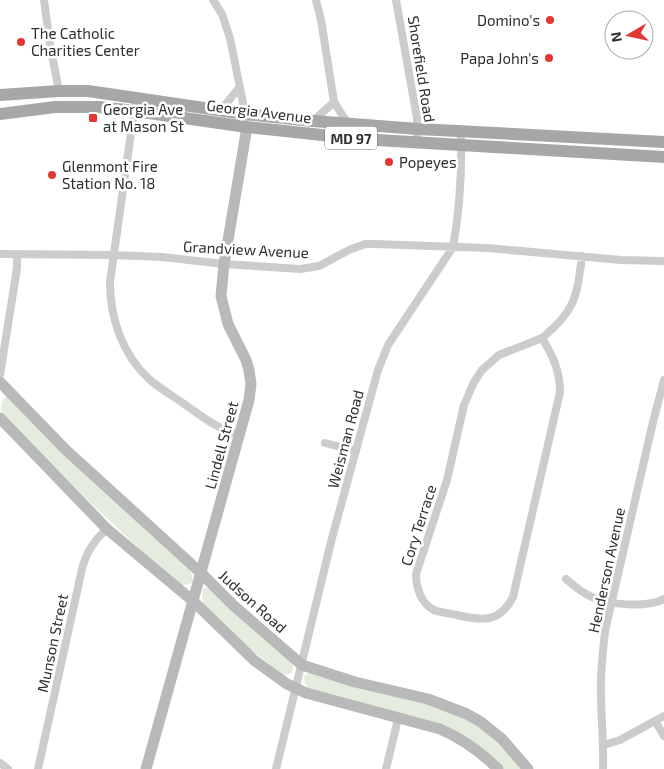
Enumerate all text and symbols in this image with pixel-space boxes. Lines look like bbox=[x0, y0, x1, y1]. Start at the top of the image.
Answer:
north arrow bbox=[604, 10, 654, 60]
place label: Domino's bbox=[477, 11, 540, 29]
street label: Shorefield Road bbox=[405, 14, 439, 124]
marker: Domino's bbox=[544, 14, 556, 26]
place label: The Catholic Charities Center bbox=[31, 24, 140, 59]
text: N bbox=[606, 31, 625, 43]
marker: The Catholic Charities Center bbox=[15, 36, 27, 48]
place label: Papa John's bbox=[460, 49, 539, 67]
marker: Papa John's bbox=[543, 52, 555, 64]
street label: Georgia Avenue bbox=[206, 96, 312, 126]
place label: Georgia Ave at Mason St bbox=[103, 100, 184, 135]
marker: Georgia Ave at Mason St bbox=[87, 112, 99, 124]
road number: MD 97 bbox=[325, 126, 377, 150]
place label: Popeyes bbox=[399, 153, 457, 171]
marker: Popeyes bbox=[383, 156, 395, 168]
place label: Glenmont Fire Station No. 18 bbox=[62, 157, 158, 192]
marker: Glenmont Fire Station No. 18 bbox=[46, 169, 58, 181]
street label: Grandview Avenue bbox=[183, 237, 309, 261]
street label: Weisman Road bbox=[323, 388, 367, 490]
street label: Lindell Street bbox=[201, 399, 241, 491]
street label: Cory Terrace bbox=[396, 482, 440, 568]
street label: Henderson Avenue bbox=[584, 506, 628, 634]
street label: Judson Road bbox=[215, 566, 291, 636]
street label: Munson Street bbox=[33, 592, 71, 694]

